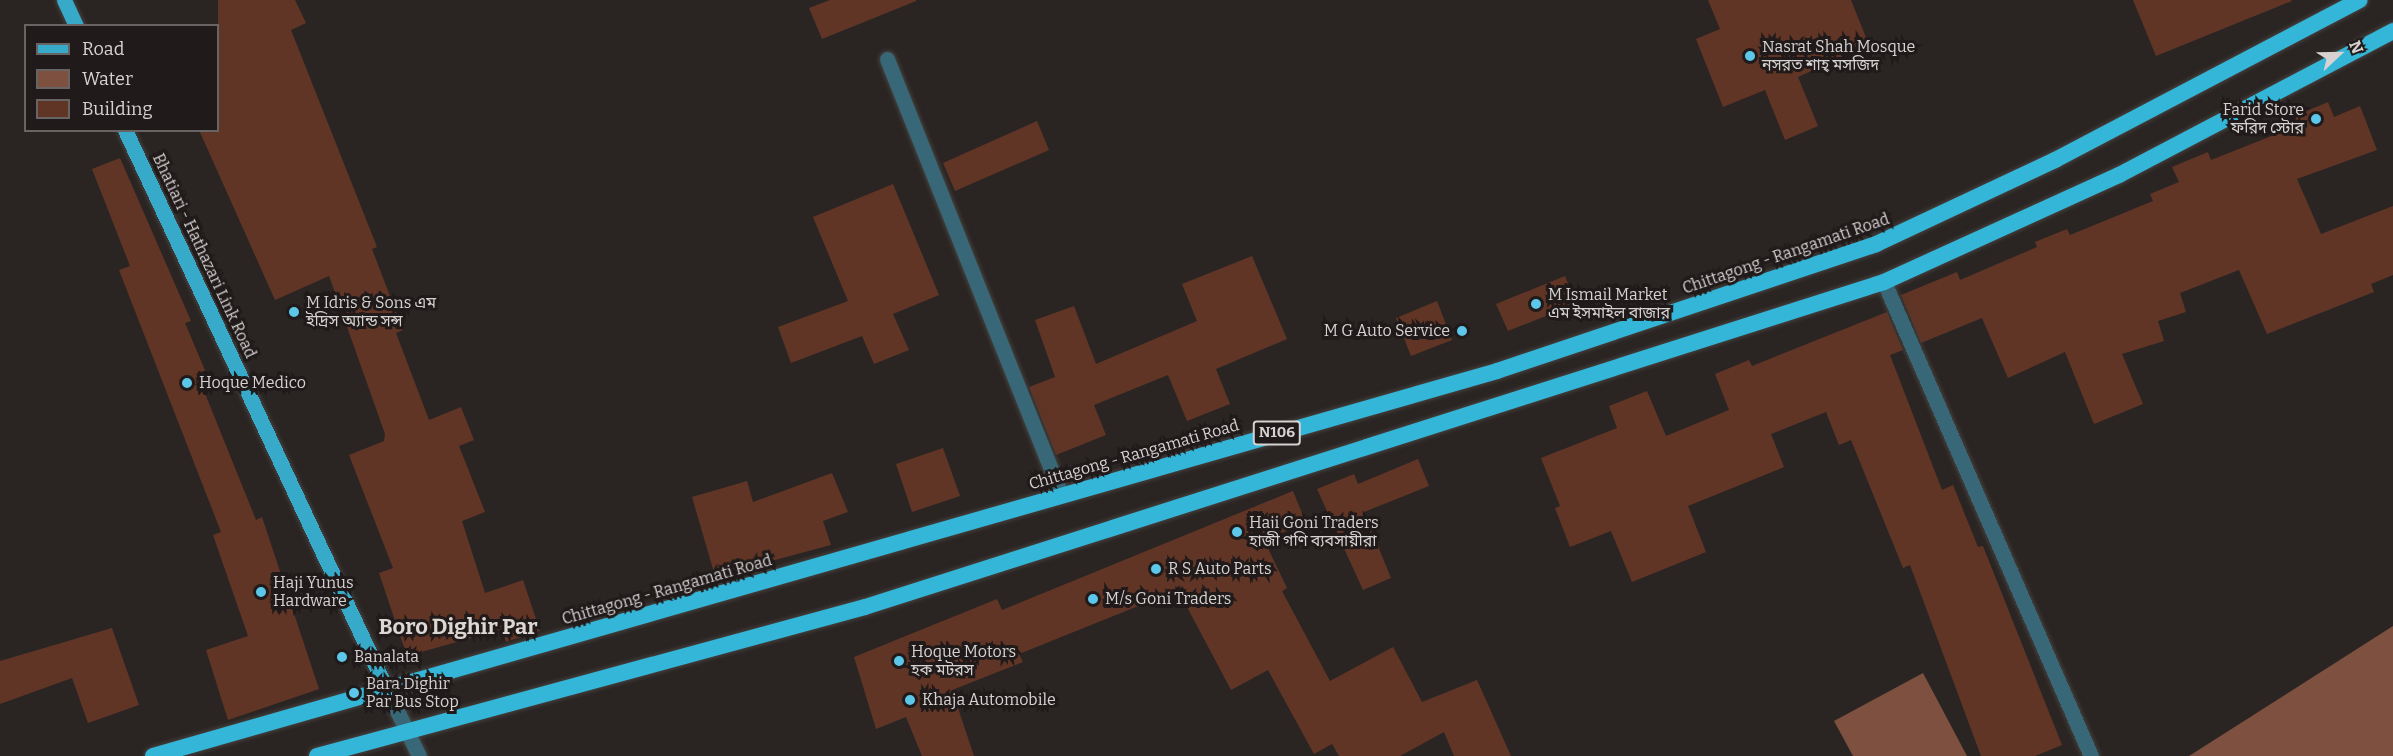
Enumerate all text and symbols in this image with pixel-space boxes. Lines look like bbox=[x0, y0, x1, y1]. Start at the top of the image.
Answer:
legend bbox=[24, 24, 219, 132]
north arrow bbox=[2309, 24, 2369, 84]
place label: Nasrat Shah Mosque নসরত শাহ্‌ মসজিদ bbox=[1762, 37, 1915, 75]
text: Road bbox=[82, 38, 124, 60]
text: N bbox=[2345, 38, 2367, 56]
marker: Nasrat Shah Mosque নসরত শাহ্‌ মসজিদ bbox=[1743, 49, 1757, 63]
text: Water bbox=[82, 68, 133, 90]
text: Building bbox=[82, 98, 153, 120]
place label: Farid Store ফরিদ স্টোর bbox=[2223, 100, 2304, 138]
marker: Farid Store ফরিদ স্টোর bbox=[2309, 112, 2323, 126]
street label: Bhatiari - Hathazari Link Road bbox=[148, 151, 260, 361]
street label: Chittagong - Rangamati Road bbox=[1680, 210, 1892, 298]
place label: M Ismail Market এম ইসমাইল বাজার bbox=[1548, 285, 1670, 323]
place label: M Idris & Sons এম ইদ্রিস অ্যান্ড সন্স bbox=[306, 293, 436, 331]
marker: M Ismail Market এম ইসমাইল বাজার bbox=[1529, 297, 1543, 311]
marker: M Idris & Sons এম ইদ্রিস অ্যান্ড সন্স bbox=[287, 305, 301, 319]
place label: M G Auto Service bbox=[1324, 321, 1450, 341]
marker: M G Auto Service bbox=[1455, 324, 1469, 338]
place label: Hoque Medico bbox=[199, 373, 306, 393]
marker: Hoque Medico bbox=[180, 376, 194, 390]
street label: Chittagong - Rangamati Road bbox=[1027, 416, 1241, 494]
road number: N106 bbox=[1252, 421, 1302, 445]
place label: Haji Goni Traders হাজী গণি ব্যবসায়ীরা bbox=[1249, 513, 1379, 551]
marker: Haji Goni Traders হাজী গণি ব্যবসায়ীরা bbox=[1230, 525, 1244, 539]
street label: Chittagong - Rangamati Road bbox=[560, 551, 774, 629]
place label: R S Auto Parts bbox=[1168, 559, 1272, 579]
marker: R S Auto Parts bbox=[1149, 562, 1163, 576]
place label: Haji Yunus Hardware bbox=[273, 573, 354, 611]
marker: Haji Yunus Hardware bbox=[254, 585, 268, 599]
place label: M/s Goni Traders bbox=[1105, 589, 1231, 609]
marker: M/s Goni Traders bbox=[1086, 592, 1100, 606]
district label: Boro Dighir Par bbox=[378, 614, 538, 640]
place label: Hoque Motors হক মটরস bbox=[911, 642, 1016, 680]
place label: Banalata bbox=[354, 647, 419, 667]
marker: Banalata bbox=[335, 650, 349, 664]
marker: Hoque Motors হক মটরস bbox=[892, 654, 906, 668]
place label: Bara Dighir Par Bus Stop bbox=[366, 674, 459, 712]
marker: Bara Dighir Par Bus Stop bbox=[347, 686, 361, 700]
place label: Khaja Automobile bbox=[922, 690, 1056, 710]
marker: Khaja Automobile bbox=[903, 693, 917, 707]

